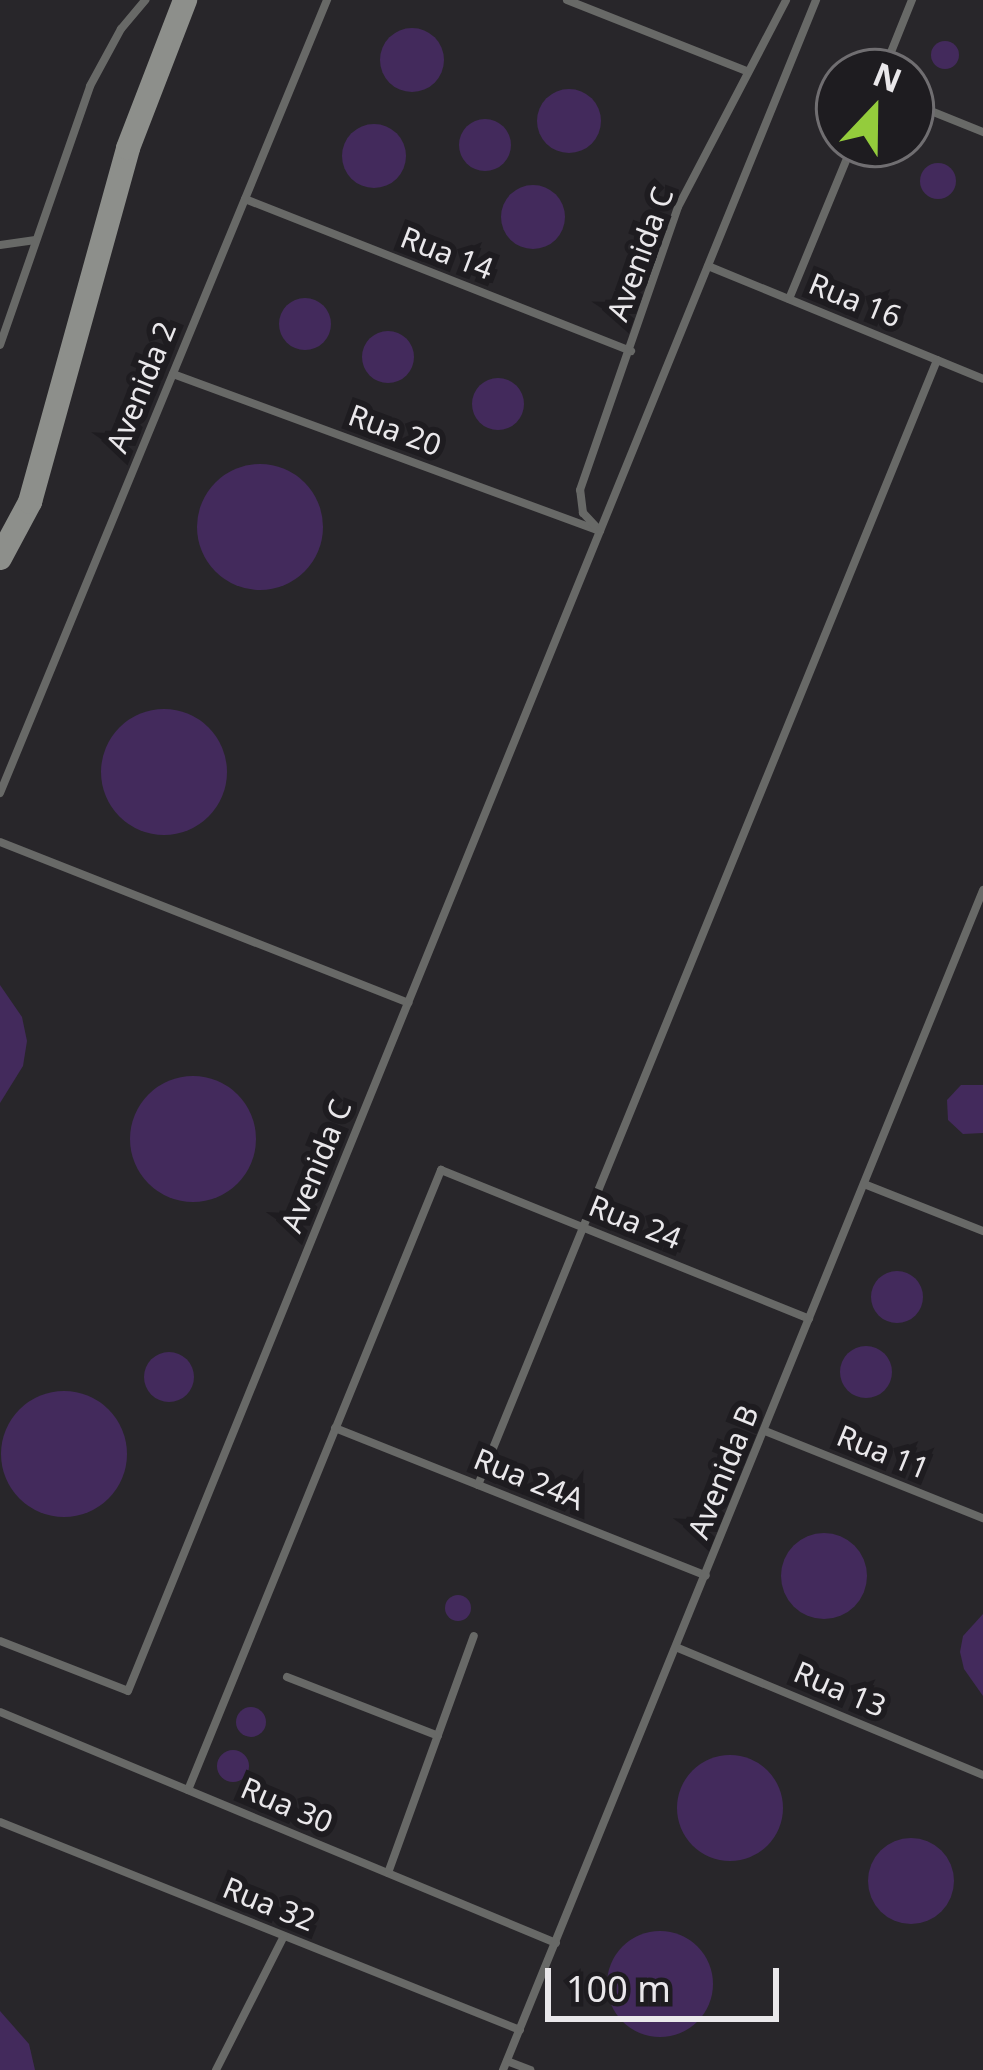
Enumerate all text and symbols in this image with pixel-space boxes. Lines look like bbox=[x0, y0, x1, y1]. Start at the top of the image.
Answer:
north arrow bbox=[815, 48, 935, 168]
text: N bbox=[867, 51, 908, 103]
street label: Avenida C bbox=[599, 182, 681, 326]
street label: Rua 14 bbox=[396, 219, 498, 287]
street label: Rua 16 bbox=[804, 265, 906, 335]
street label: Avenida 2 bbox=[98, 316, 184, 458]
street label: Rua 20 bbox=[344, 397, 446, 463]
street label: Avenida C bbox=[273, 1095, 359, 1237]
street label: Rua 24 bbox=[584, 1187, 686, 1257]
street label: Avenida B bbox=[680, 1400, 766, 1544]
street label: Rua 11 bbox=[832, 1417, 934, 1487]
street label: Rua 24A bbox=[469, 1441, 589, 1517]
street label: Rua 13 bbox=[789, 1654, 891, 1724]
street label: Rua 30 bbox=[236, 1770, 338, 1840]
street label: Rua 32 bbox=[218, 1869, 320, 1939]
scale bar bbox=[551, 1944, 785, 2018]
text: 100 m bbox=[566, 1964, 671, 2013]

